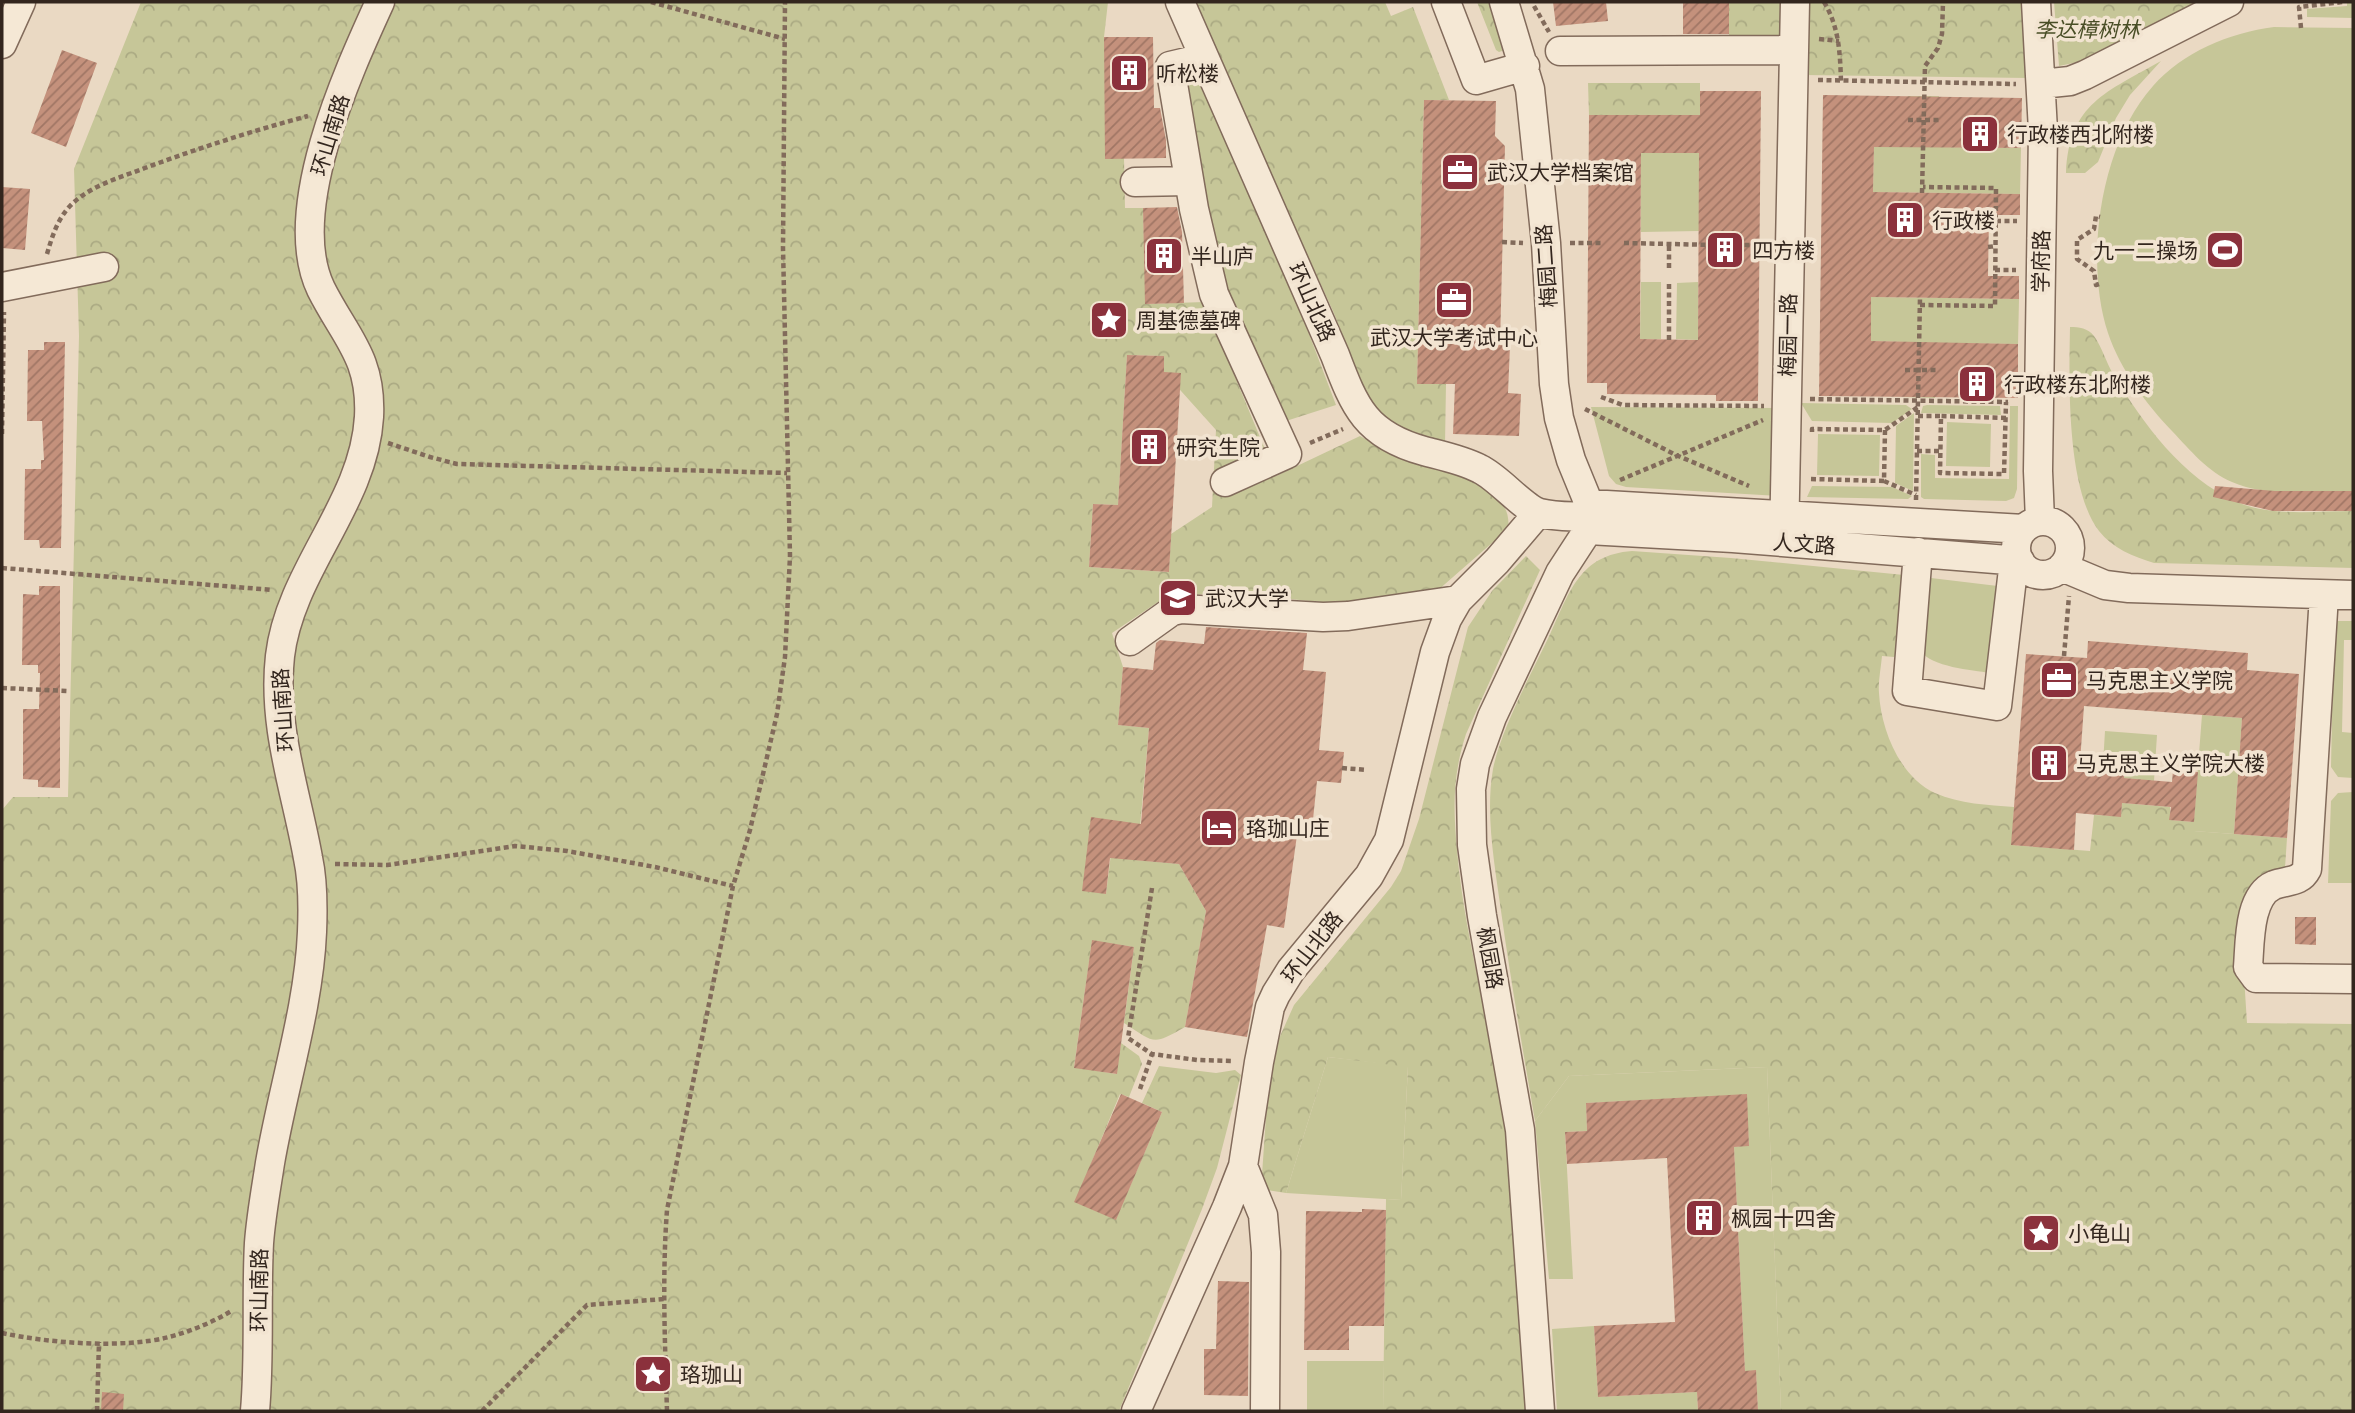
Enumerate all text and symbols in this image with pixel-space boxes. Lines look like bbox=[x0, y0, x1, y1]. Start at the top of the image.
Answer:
park label: 李达樟树林 bbox=[2035, 16, 2142, 43]
building icon: 听松楼 bbox=[1108, 52, 1150, 94]
place label: 听松楼 bbox=[1156, 60, 1219, 87]
street label: 环山南路 bbox=[305, 91, 355, 179]
building icon: 行政楼西北附楼 bbox=[1959, 113, 2001, 155]
place label: 行政楼西北附楼 bbox=[2007, 121, 2154, 148]
office icon: 武汉大学档案馆 bbox=[1439, 151, 1481, 193]
place label: 武汉大学档案馆 bbox=[1487, 159, 1634, 186]
building icon: 行政楼 bbox=[1884, 199, 1926, 241]
place label: 行政楼 bbox=[1932, 207, 1995, 234]
street label: 梅园二路 bbox=[1530, 223, 1562, 309]
building icon: 四方楼 bbox=[1704, 229, 1746, 271]
street label: 学府路 bbox=[2027, 229, 2055, 293]
sports icon: 九一二操场 bbox=[2204, 229, 2246, 271]
building icon: 半山庐 bbox=[1143, 235, 1185, 277]
place label: 四方楼 bbox=[1752, 237, 1815, 264]
place label: 九一二操场 bbox=[2093, 237, 2198, 264]
place label: 半山庐 bbox=[1191, 243, 1254, 270]
street label: 环山北路 bbox=[1283, 258, 1341, 346]
office icon: 武汉大学考试中心 bbox=[1433, 279, 1475, 321]
street label: 梅园一路 bbox=[1774, 293, 1802, 377]
place icon: 周基德墓碑 bbox=[1088, 299, 1130, 341]
place label: 周基德墓碑 bbox=[1136, 307, 1241, 334]
place label: 武汉大学考试中心 bbox=[1370, 324, 1538, 351]
building icon: 行政楼东北附楼 bbox=[1956, 363, 1998, 405]
place label: 行政楼东北附楼 bbox=[2004, 371, 2151, 398]
building icon: 研究生院 bbox=[1128, 426, 1170, 468]
place label: 研究生院 bbox=[1176, 434, 1260, 461]
street label: 人文路 bbox=[1772, 528, 1836, 560]
school or university icon: 武汉大学 bbox=[1157, 577, 1199, 619]
place label: 武汉大学 bbox=[1205, 585, 1289, 612]
office icon: 马克思主义学院 bbox=[2038, 659, 2080, 701]
street label: 环山南路 bbox=[267, 667, 299, 753]
place label: 马克思主义学院 bbox=[2086, 667, 2233, 694]
building icon: 马克思主义学院大楼 bbox=[2028, 742, 2070, 784]
place label: 马克思主义学院大楼 bbox=[2076, 750, 2265, 777]
hotel icon: 珞珈山庄 bbox=[1198, 807, 1240, 849]
place label: 珞珈山庄 bbox=[1246, 815, 1330, 842]
street label: 环山北路 bbox=[1276, 906, 1348, 988]
street label: 枫园路 bbox=[1471, 925, 1509, 991]
building icon: 枫园十四舍 bbox=[1683, 1197, 1725, 1239]
place label: 枫园十四舍 bbox=[1731, 1205, 1836, 1232]
place icon: 小龟山 bbox=[2020, 1212, 2062, 1254]
place label: 小龟山 bbox=[2068, 1220, 2131, 1247]
street label: 环山南路 bbox=[245, 1248, 273, 1332]
place icon: 珞珈山 bbox=[632, 1353, 674, 1395]
place label: 珞珈山 bbox=[680, 1361, 743, 1388]

